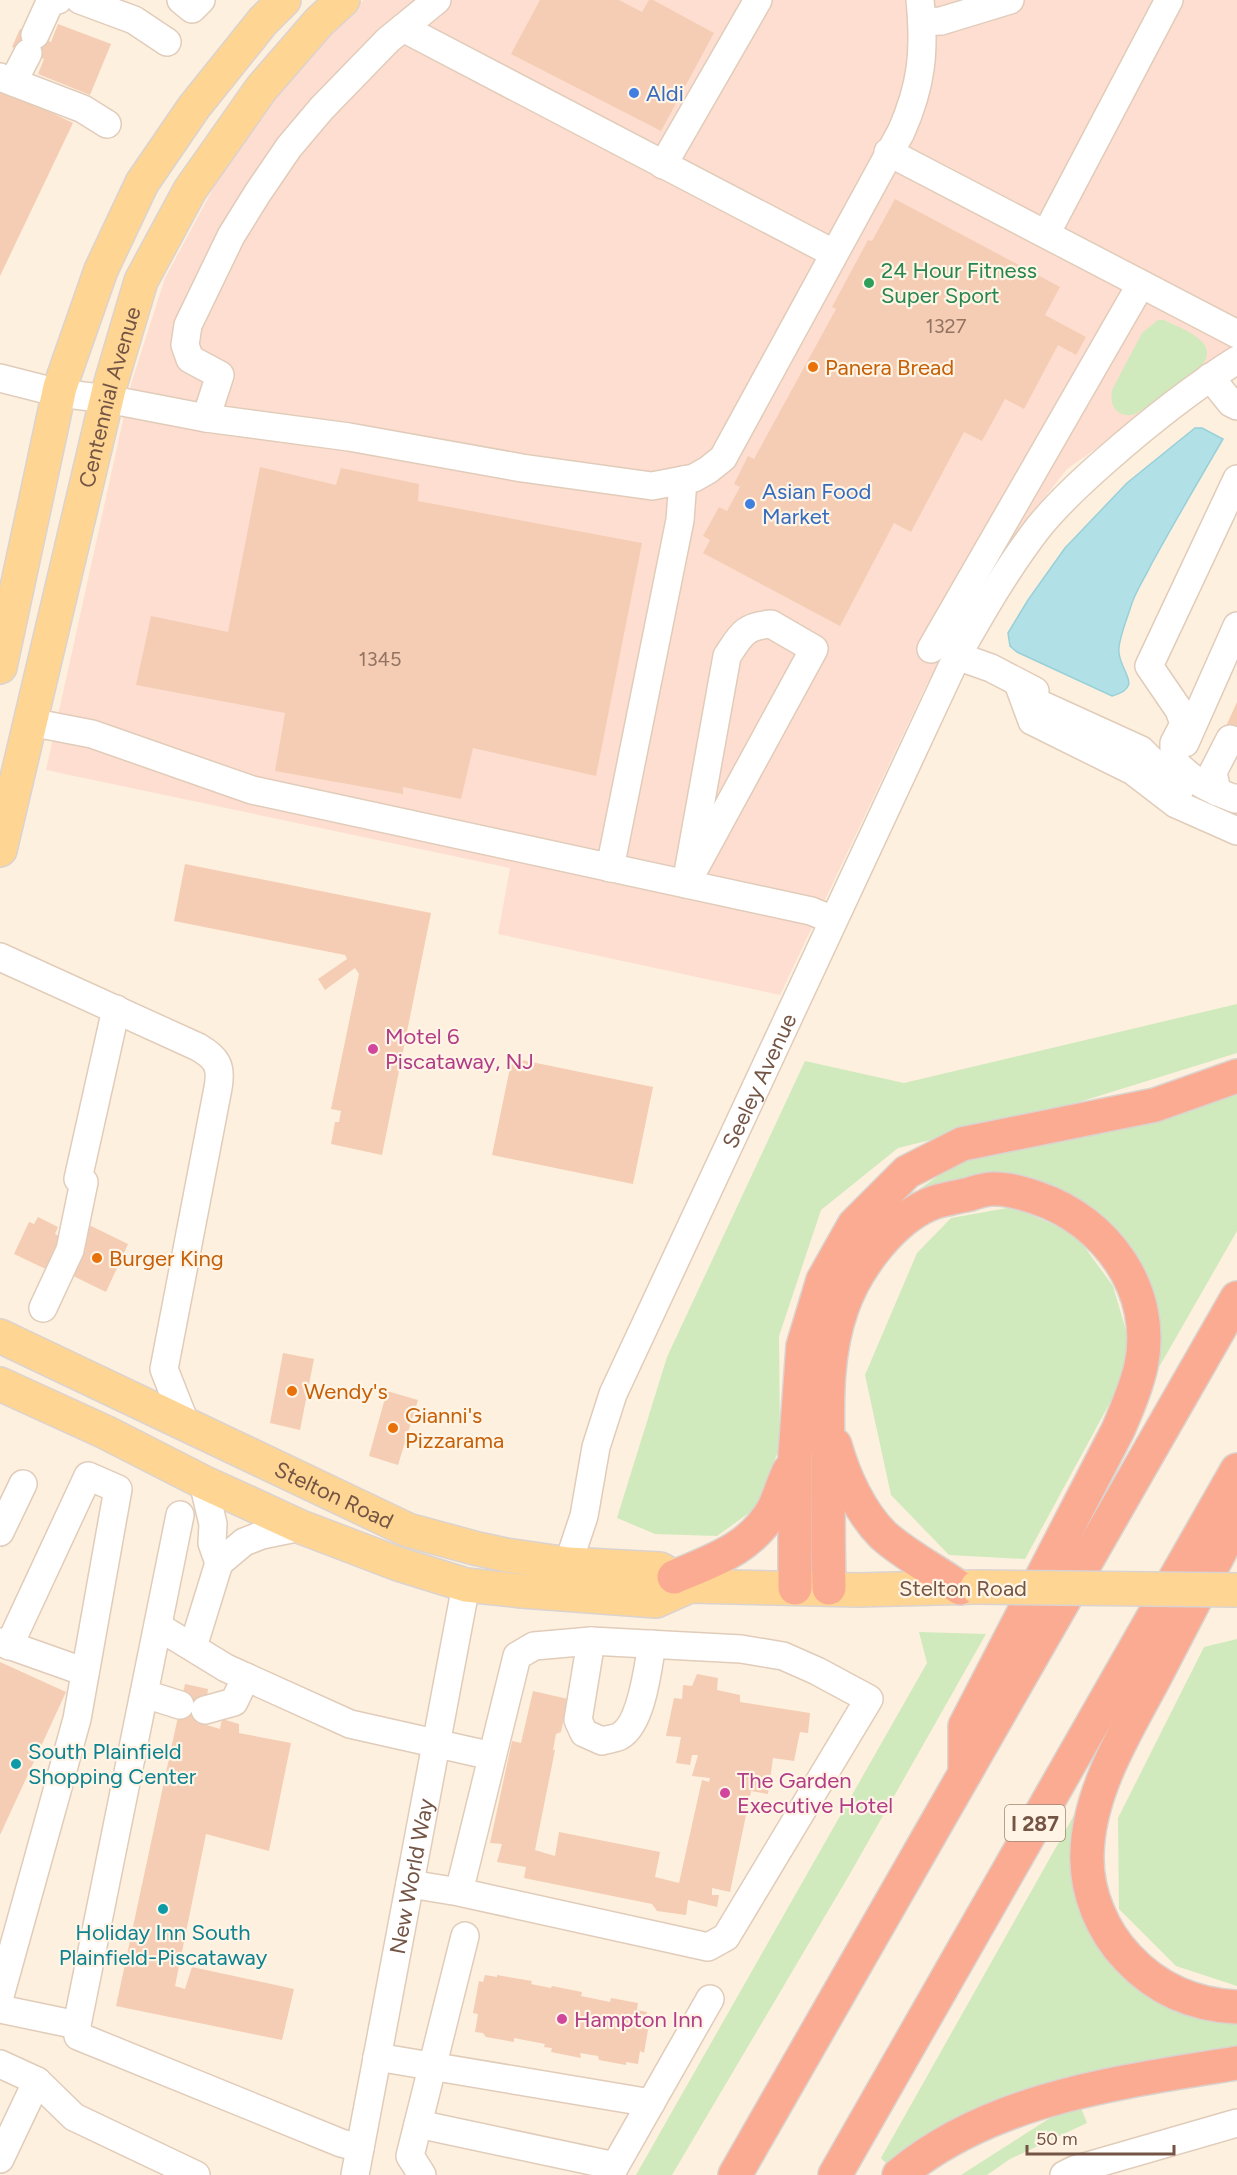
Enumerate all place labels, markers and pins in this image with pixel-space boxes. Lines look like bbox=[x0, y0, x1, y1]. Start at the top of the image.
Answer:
place label: Aldi bbox=[646, 80, 684, 107]
marker: Aldi bbox=[627, 86, 641, 100]
place label: 24 Hour Fitness Super Sport bbox=[881, 257, 1037, 309]
marker: 24 Hour Fitness Super Sport bbox=[862, 276, 876, 290]
place label: Panera Bread bbox=[825, 354, 954, 381]
marker: Panera Bread bbox=[806, 360, 820, 374]
place label: Asian Food Market bbox=[762, 478, 871, 530]
marker: Asian Food Market bbox=[743, 497, 757, 511]
place label: Motel 6 Piscataway, NJ bbox=[385, 1023, 534, 1075]
marker: Motel 6 Piscataway, NJ bbox=[366, 1042, 380, 1056]
place label: Burger King bbox=[109, 1245, 224, 1272]
marker: Burger King bbox=[90, 1251, 104, 1265]
place label: Wendy's bbox=[304, 1378, 388, 1405]
marker: Wendy's bbox=[285, 1384, 299, 1398]
place label: Gianni's Pizzarama bbox=[405, 1402, 504, 1454]
marker: Gianni's Pizzarama bbox=[386, 1421, 400, 1435]
place label: South Plainfield Shopping Center bbox=[28, 1738, 197, 1790]
marker: South Plainfield Shopping Center bbox=[9, 1757, 23, 1771]
place label: The Garden Executive Hotel bbox=[737, 1767, 893, 1819]
marker: The Garden Executive Hotel bbox=[718, 1786, 732, 1800]
marker: Holiday Inn South Plainfield-Piscataway bbox=[156, 1902, 170, 1916]
place label: Holiday Inn South Plainfield-Piscataway bbox=[59, 1919, 268, 1971]
place label: Hampton Inn bbox=[574, 2006, 703, 2033]
marker: Hampton Inn bbox=[555, 2012, 569, 2026]

